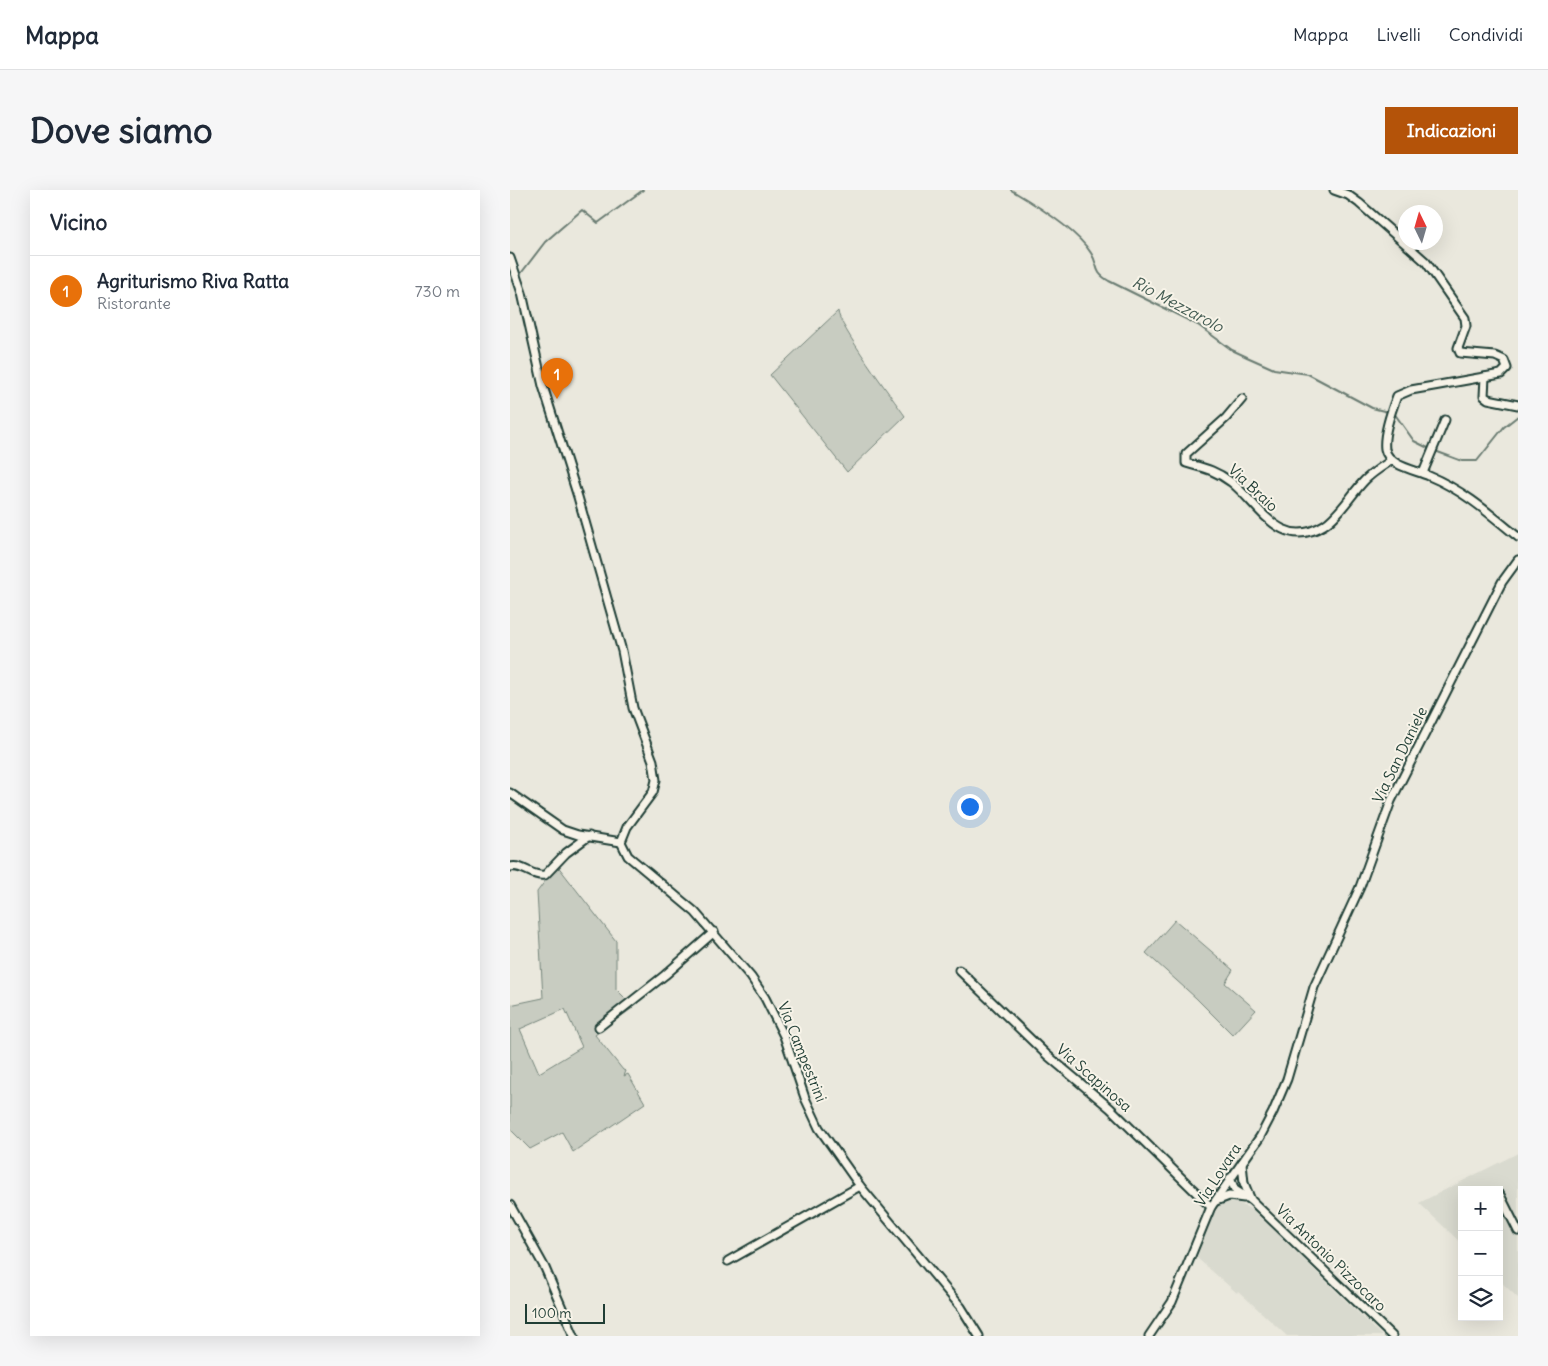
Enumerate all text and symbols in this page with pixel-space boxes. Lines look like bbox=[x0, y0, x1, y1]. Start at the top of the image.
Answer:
text: Mappa bbox=[25, 20, 99, 50]
text: Mappa bbox=[1293, 23, 1348, 46]
text: Livelli bbox=[1376, 23, 1421, 46]
text: Condividi bbox=[1449, 23, 1523, 46]
button: Indicazioni bbox=[1385, 107, 1518, 154]
text: Dove siamo bbox=[30, 108, 213, 152]
north arrow bbox=[1398, 205, 1443, 250]
text: Vicino bbox=[50, 209, 107, 236]
text: Agriturismo Riva Ratta bbox=[97, 269, 289, 293]
water label: Rio Mezzarolo bbox=[1129, 272, 1228, 337]
text: 1 bbox=[63, 281, 69, 301]
text: 730 m bbox=[415, 281, 460, 301]
text: Ristorante bbox=[97, 293, 171, 313]
pin: 1 bbox=[541, 358, 573, 399]
street label: Via Braio bbox=[1225, 460, 1282, 515]
street label: Via San Daniele bbox=[1368, 704, 1431, 806]
your location bbox=[957, 794, 983, 820]
street label: Via Campestrini bbox=[774, 999, 831, 1105]
street label: Via Scapinosa bbox=[1053, 1040, 1136, 1116]
street label: Via Lovara bbox=[1190, 1139, 1245, 1210]
map controls bbox=[1458, 1186, 1503, 1321]
button: + bbox=[1458, 1186, 1503, 1231]
street label: Via Antonio Pizzocaro bbox=[1272, 1200, 1390, 1315]
button: − bbox=[1458, 1231, 1503, 1276]
button: layers bbox=[1458, 1276, 1503, 1321]
scale bar bbox=[525, 1301, 605, 1324]
text: 100 m bbox=[532, 1304, 572, 1322]

